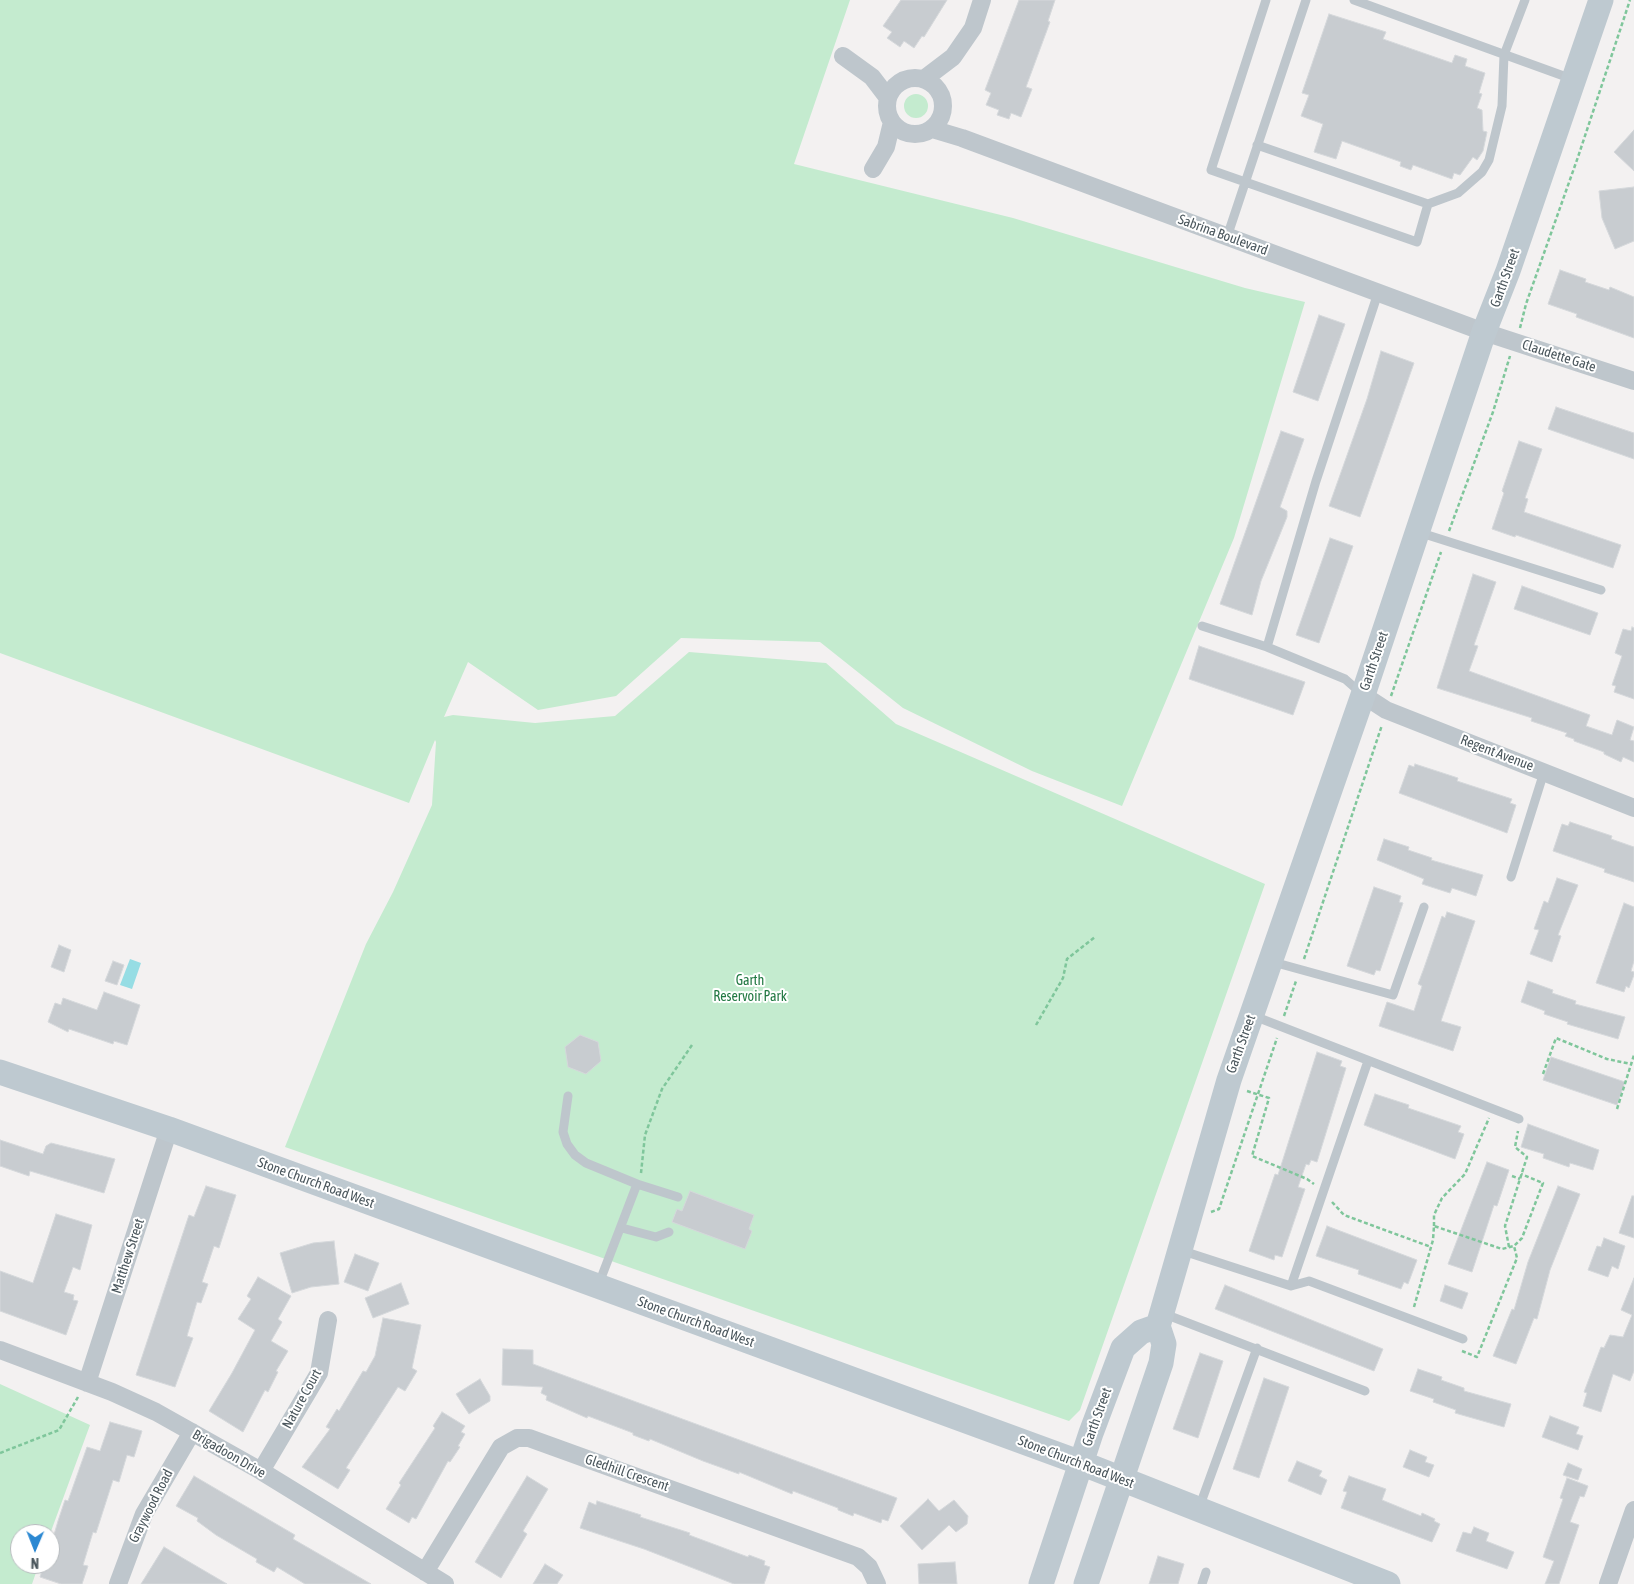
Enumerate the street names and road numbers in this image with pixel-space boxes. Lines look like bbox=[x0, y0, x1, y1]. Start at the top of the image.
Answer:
street label: Sabrina Boulevard bbox=[1176, 211, 1270, 259]
street label: Garth Street bbox=[1487, 246, 1523, 310]
street label: Claudette Gate bbox=[1520, 336, 1598, 376]
street label: Garth Street bbox=[1356, 629, 1392, 693]
street label: Regent Avenue bbox=[1458, 731, 1536, 775]
street label: Garth Street bbox=[1223, 1012, 1259, 1076]
street label: Stone Church Road West bbox=[255, 1154, 377, 1212]
street label: Matthew Street bbox=[108, 1216, 148, 1296]
street label: Stone Church Road West bbox=[635, 1293, 757, 1351]
street label: Nature Court bbox=[279, 1366, 325, 1432]
street label: Garth Street bbox=[1079, 1385, 1115, 1449]
street label: Brigadoon Drive bbox=[189, 1426, 269, 1482]
street label: Stone Church Road West bbox=[1016, 1432, 1136, 1492]
street label: Gledhill Crescent bbox=[583, 1451, 671, 1495]
street label: Graywood Road bbox=[125, 1466, 177, 1546]

